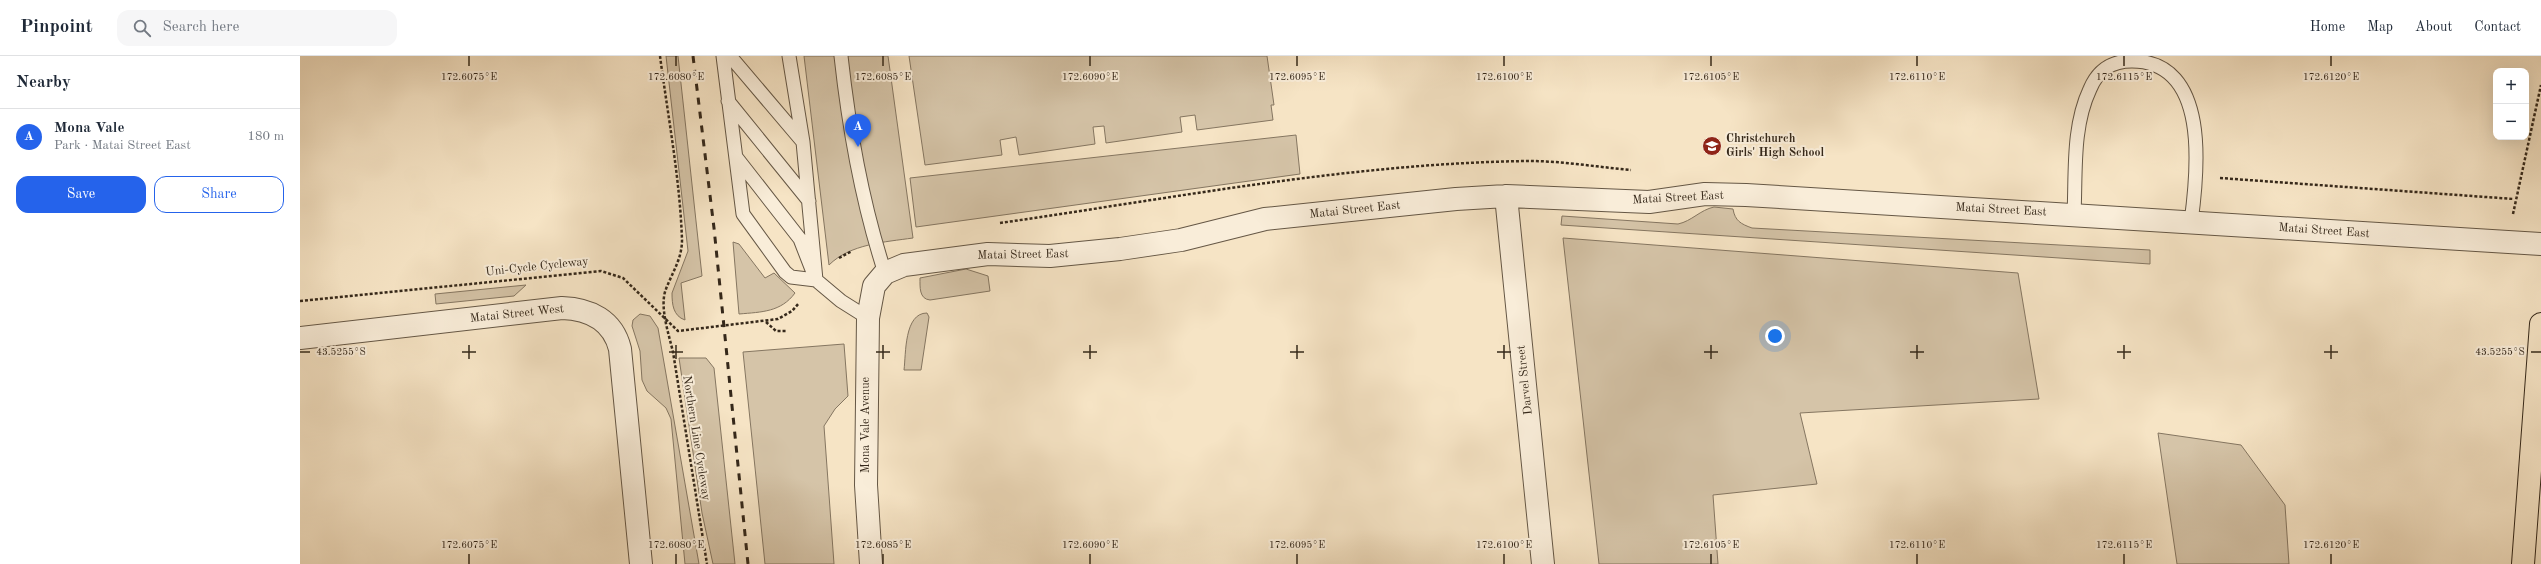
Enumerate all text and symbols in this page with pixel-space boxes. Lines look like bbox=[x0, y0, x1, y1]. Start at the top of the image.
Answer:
search box bbox=[117, 10, 397, 46]
icon: search bbox=[131, 17, 153, 39]
text: Pinpoint bbox=[20, 18, 93, 37]
text: Search here bbox=[163, 20, 239, 35]
text: Home bbox=[2310, 20, 2345, 34]
text: Map bbox=[2367, 20, 2393, 34]
text: About bbox=[2415, 20, 2452, 34]
text: Contact bbox=[2474, 20, 2521, 34]
map controls bbox=[2493, 68, 2529, 140]
button: + bbox=[2493, 68, 2529, 104]
text: 172.6075°E bbox=[441, 72, 497, 82]
text: 172.6080°E bbox=[648, 72, 704, 82]
text: 172.6085°E bbox=[855, 72, 911, 82]
text: 172.6090°E bbox=[1062, 72, 1118, 82]
text: 172.6095°E bbox=[1269, 72, 1325, 82]
text: 172.6100°E bbox=[1476, 72, 1532, 82]
text: 172.6105°E bbox=[1683, 72, 1739, 82]
text: 172.6110°E bbox=[1889, 72, 1945, 82]
text: 172.6115°E bbox=[2096, 72, 2152, 82]
text: 172.6120°E bbox=[2303, 72, 2359, 82]
text: Nearby bbox=[16, 74, 71, 91]
button: − bbox=[2493, 104, 2529, 140]
pin: A bbox=[845, 114, 871, 147]
text: Mona Vale bbox=[54, 121, 125, 136]
text: A bbox=[24, 130, 34, 143]
text: 180 m bbox=[247, 130, 284, 143]
place label: Christchurch Girls' High School bbox=[1726, 133, 1825, 159]
school or university icon: Christchurch Girls' High School bbox=[1701, 135, 1723, 157]
text: Park · Matai Street East bbox=[54, 139, 191, 152]
button: Save bbox=[16, 176, 146, 213]
button: Share bbox=[154, 176, 284, 213]
street label: Matai Street East bbox=[1632, 190, 1724, 206]
street label: Matai Street East bbox=[1309, 199, 1401, 221]
street label: Matai Street East bbox=[1955, 202, 2047, 218]
street label: Matai Street East bbox=[2278, 222, 2370, 240]
street label: Matai Street East bbox=[977, 248, 1069, 262]
street label: Uni-Cycle Cycleway bbox=[485, 256, 590, 278]
street label: Matai Street West bbox=[469, 303, 565, 325]
your location bbox=[1765, 326, 1785, 346]
street label: Darvel Street bbox=[1515, 345, 1535, 415]
text: 43.5255°S bbox=[316, 347, 366, 357]
text: 43.5255°S bbox=[2475, 347, 2525, 357]
street label: Northern Line Cycleway bbox=[680, 375, 712, 502]
street label: Mona Vale Avenue bbox=[860, 376, 872, 473]
text: 172.6075°E bbox=[441, 540, 497, 550]
text: 172.6080°E bbox=[648, 540, 704, 550]
text: 172.6085°E bbox=[855, 540, 911, 550]
text: 172.6090°E bbox=[1062, 540, 1118, 550]
text: 172.6095°E bbox=[1269, 540, 1325, 550]
text: 172.6100°E bbox=[1476, 540, 1532, 550]
text: 172.6105°E bbox=[1683, 540, 1739, 550]
text: 172.6110°E bbox=[1889, 540, 1945, 550]
text: 172.6115°E bbox=[2096, 540, 2152, 550]
text: 172.6120°E bbox=[2303, 540, 2359, 550]

